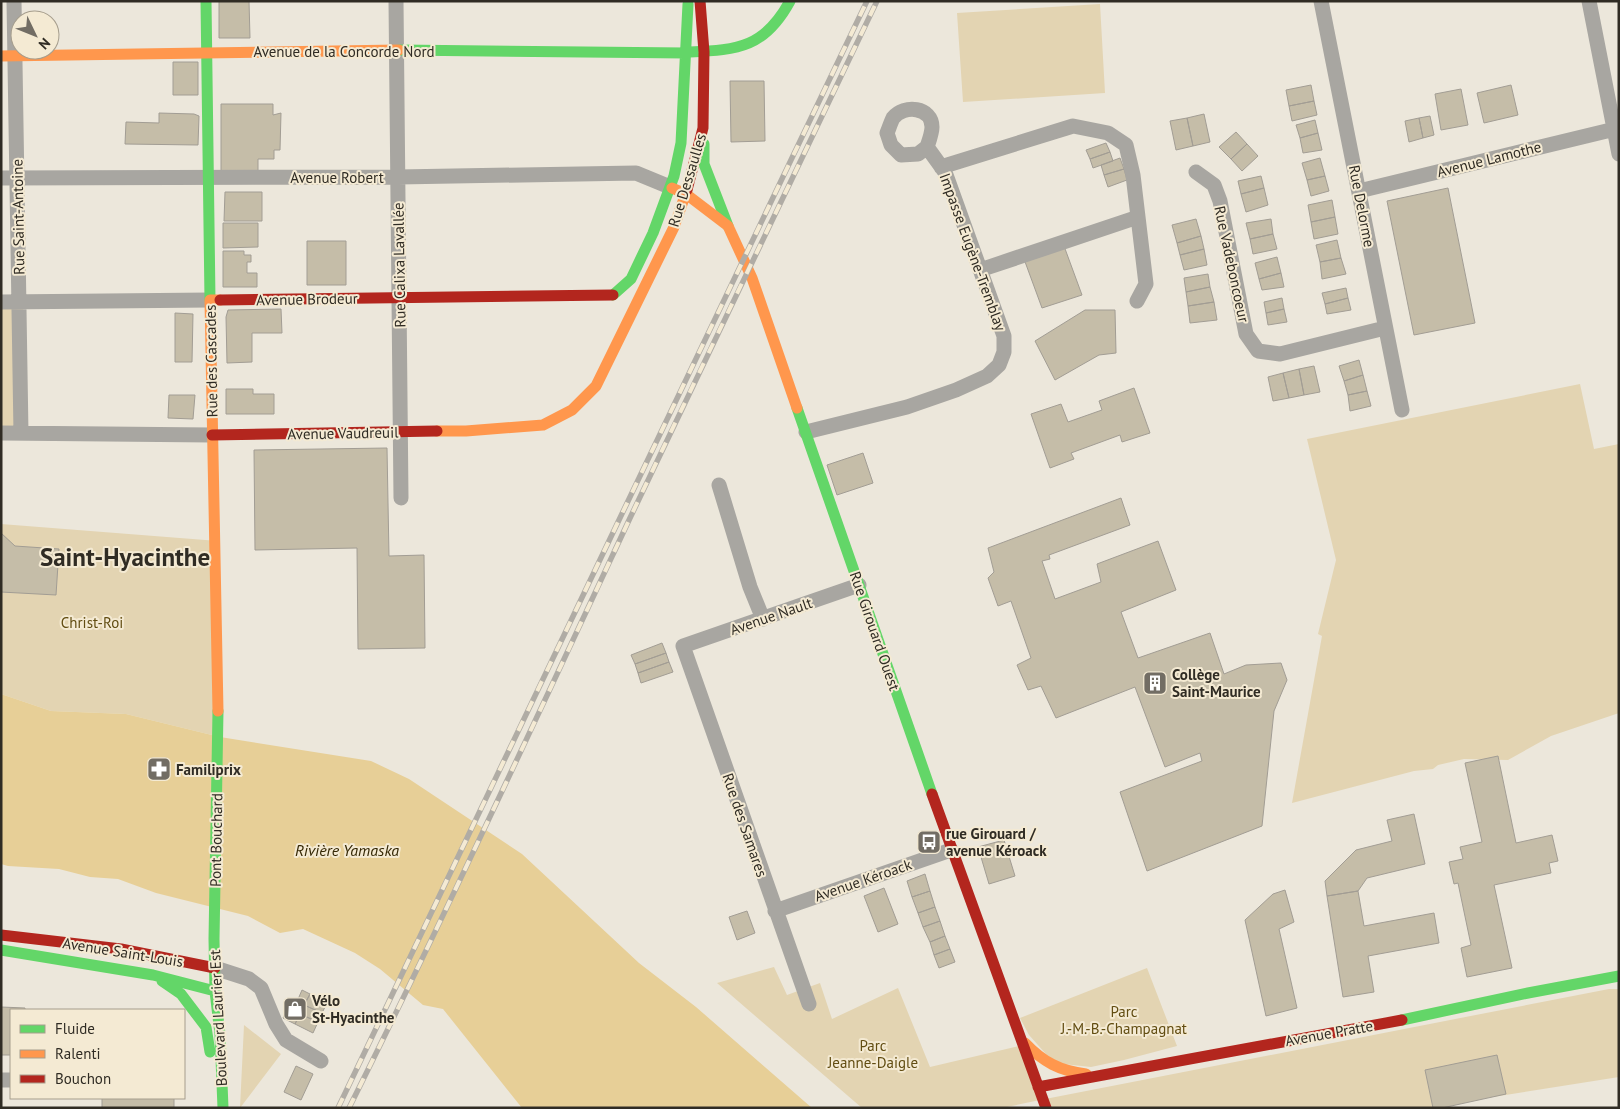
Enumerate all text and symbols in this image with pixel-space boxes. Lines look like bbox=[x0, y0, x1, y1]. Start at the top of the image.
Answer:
north arrow bbox=[10, 10, 60, 60]
text: N bbox=[35, 34, 54, 53]
street label: Avenue de la Concorde Nord bbox=[253, 42, 435, 61]
street label: Rue Dessaulles bbox=[664, 131, 710, 229]
street label: Avenue Lamothe bbox=[1435, 137, 1543, 181]
street label: Rue Saint-Antoine bbox=[7, 159, 29, 275]
street label: Rue Delorme bbox=[1345, 163, 1379, 249]
street label: Avenue Robert bbox=[290, 168, 384, 187]
street label: Impasse Eugène-Tremblay bbox=[936, 170, 1010, 334]
street label: Rue Calixa Lavallée bbox=[388, 202, 410, 328]
street label: Rue Vadeboncoeur bbox=[1210, 204, 1254, 324]
street label: Avenue Brodeur bbox=[256, 289, 358, 309]
street label: Rue des Cascades bbox=[201, 304, 221, 418]
street label: Avenue Vaudreuil bbox=[287, 423, 399, 443]
district label: Saint-Hyacinthe bbox=[40, 541, 210, 573]
street label: Rue Girouard Ouest bbox=[846, 569, 904, 693]
street label: Avenue Nault bbox=[727, 593, 815, 639]
park label: Christ-Roi bbox=[61, 613, 123, 632]
place label: Collège Saint-Maurice bbox=[1172, 665, 1261, 701]
building icon: Collège Saint-Maurice bbox=[1142, 670, 1168, 696]
pharmacy icon: Familiprix bbox=[146, 756, 172, 782]
place label: Familiprix bbox=[176, 760, 241, 779]
street label: Rue des Samares bbox=[718, 771, 772, 879]
street label: Pont Bouchard bbox=[206, 793, 226, 887]
place label: rue Girouard / avenue Kéroack bbox=[946, 824, 1047, 860]
bus stop icon: rue Girouard / avenue Kéroack bbox=[916, 829, 942, 855]
water label: Rivière Yamaska bbox=[295, 840, 399, 860]
street label: Avenue Kéroack bbox=[812, 854, 915, 905]
street label: Avenue Saint-Louis bbox=[61, 933, 185, 971]
street label: Boulevard Laurier Est bbox=[205, 949, 231, 1087]
place label: Vélo St-Hyacinthe bbox=[311, 991, 395, 1027]
shop icon: Vélo St-Hyacinthe bbox=[282, 996, 308, 1022]
park label: Parc J.-M.-B.-Champagnat bbox=[1060, 1002, 1187, 1038]
legend bbox=[10, 1009, 185, 1099]
street label: Avenue Pratte bbox=[1284, 1016, 1374, 1050]
text: Fluide bbox=[55, 1019, 95, 1038]
park label: Parc Jeanne-Daigle bbox=[827, 1036, 918, 1072]
text: Ralenti bbox=[55, 1044, 101, 1063]
text: Bouchon bbox=[55, 1069, 111, 1088]

